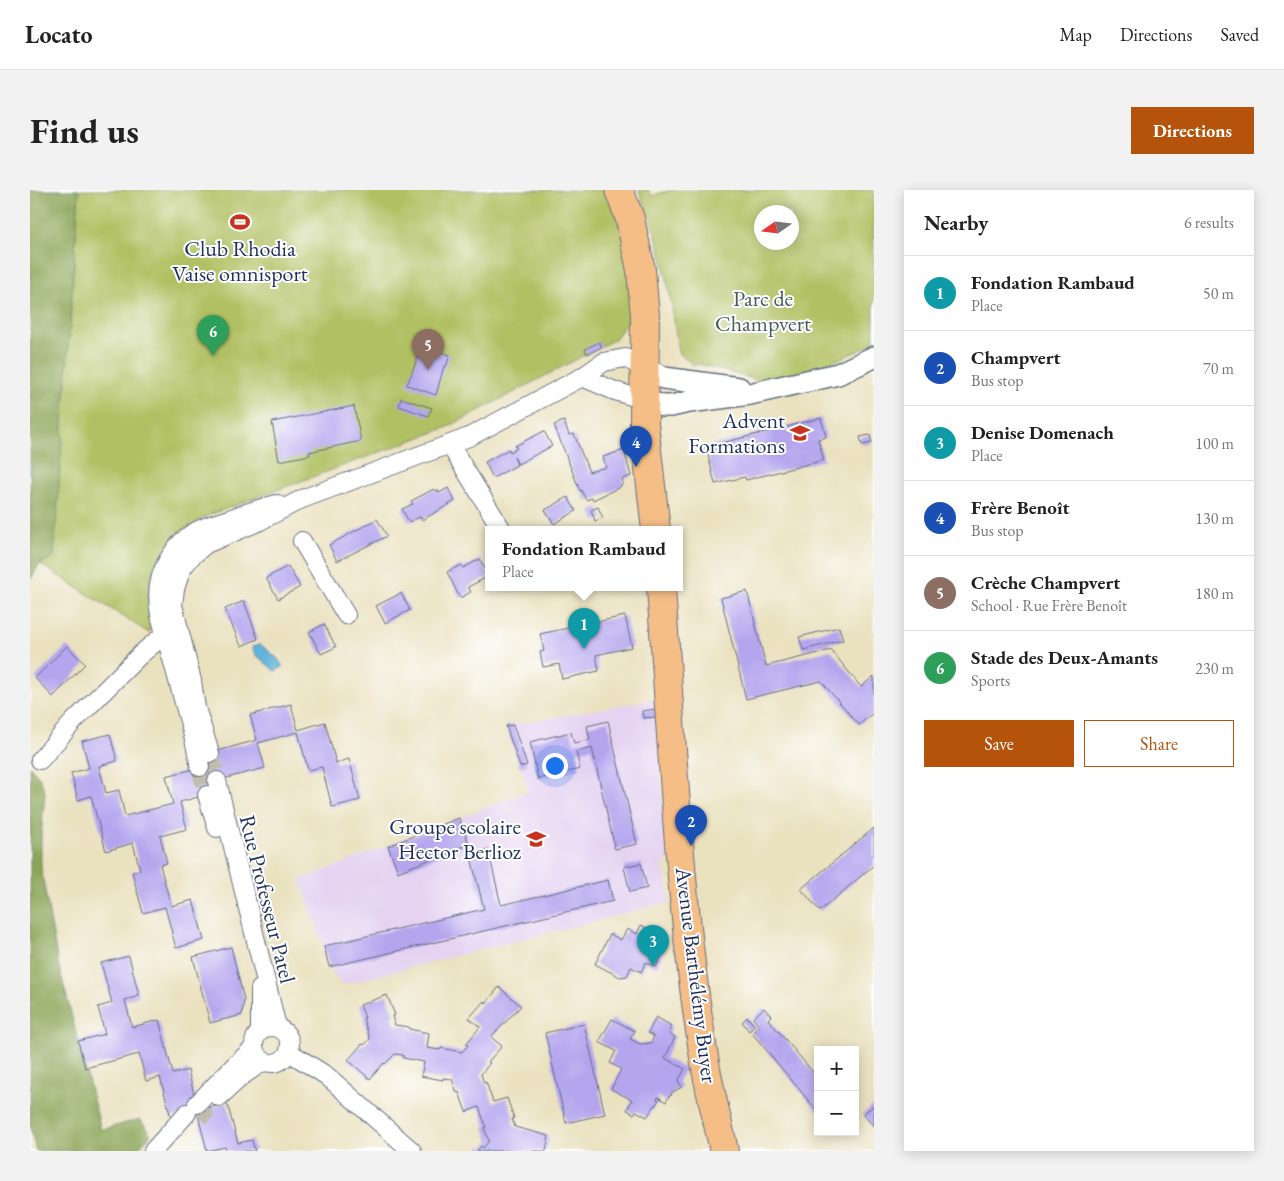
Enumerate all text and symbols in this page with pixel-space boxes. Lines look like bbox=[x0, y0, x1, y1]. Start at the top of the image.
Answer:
text: Locato bbox=[25, 19, 93, 50]
text: Map bbox=[1060, 23, 1092, 46]
text: Directions bbox=[1120, 23, 1192, 46]
text: Saved bbox=[1220, 23, 1259, 46]
button: Directions bbox=[1131, 107, 1254, 154]
text: Find us bbox=[30, 108, 139, 153]
north arrow bbox=[754, 205, 799, 250]
text: Nearby bbox=[924, 209, 988, 236]
sports icon: Club Rhodia Vaise omnisport bbox=[229, 211, 251, 233]
text: 6 results bbox=[1184, 212, 1234, 233]
place label: Club Rhodia Vaise omnisport bbox=[172, 234, 308, 288]
text: Fondation Rambaud bbox=[971, 270, 1135, 295]
text: 1 bbox=[936, 283, 944, 304]
text: 50 m bbox=[1203, 283, 1234, 304]
park label: Parc de Champvert bbox=[715, 284, 811, 338]
text: Place bbox=[971, 295, 1003, 316]
pin: 6 bbox=[197, 315, 229, 356]
pin: 5 bbox=[412, 329, 444, 370]
text: Champvert bbox=[971, 345, 1061, 370]
text: 2 bbox=[936, 358, 944, 379]
text: 70 m bbox=[1203, 358, 1234, 379]
text: Bus stop bbox=[971, 370, 1024, 391]
place label: Advent Formations bbox=[688, 406, 785, 460]
text: Denise Domenach bbox=[971, 420, 1114, 445]
school or university icon: Advent Formations bbox=[789, 422, 811, 444]
pin: 4 bbox=[620, 426, 652, 467]
text: 3 bbox=[936, 433, 944, 454]
text: 100 m bbox=[1195, 433, 1234, 454]
text: Place bbox=[971, 445, 1003, 466]
text: Frère Benoît bbox=[971, 495, 1070, 520]
text: 4 bbox=[936, 508, 944, 529]
text: 130 m bbox=[1195, 508, 1234, 529]
text: Bus stop bbox=[971, 520, 1024, 541]
popup bbox=[485, 526, 683, 591]
text: Fondation Rambaud bbox=[502, 536, 666, 561]
text: Place bbox=[502, 561, 534, 582]
text: Crèche Champvert bbox=[971, 570, 1120, 595]
text: 5 bbox=[936, 583, 944, 604]
text: 180 m bbox=[1195, 583, 1234, 604]
text: School · Rue Frère Benoît bbox=[971, 595, 1127, 616]
pin: 1 bbox=[568, 608, 600, 649]
text: Stade des Deux-Amants bbox=[971, 645, 1158, 670]
text: 6 bbox=[936, 658, 944, 679]
text: 230 m bbox=[1195, 658, 1234, 679]
text: Sports bbox=[971, 670, 1010, 691]
button: Save bbox=[924, 720, 1074, 767]
button: Share bbox=[1084, 720, 1234, 767]
your location bbox=[542, 753, 568, 779]
pin: 2 bbox=[675, 805, 707, 846]
street label: Rue Professeur Patel bbox=[233, 812, 302, 986]
place label: Groupe scolaire Hector Berlioz bbox=[389, 812, 522, 866]
school or university icon: Groupe scolaire Hector Berlioz bbox=[525, 828, 547, 850]
street label: Avenue Barthélémy Buyer bbox=[669, 865, 724, 1085]
pin: 3 bbox=[637, 925, 669, 966]
map controls bbox=[814, 1046, 859, 1136]
button: + bbox=[814, 1046, 859, 1091]
button: − bbox=[814, 1091, 859, 1136]

